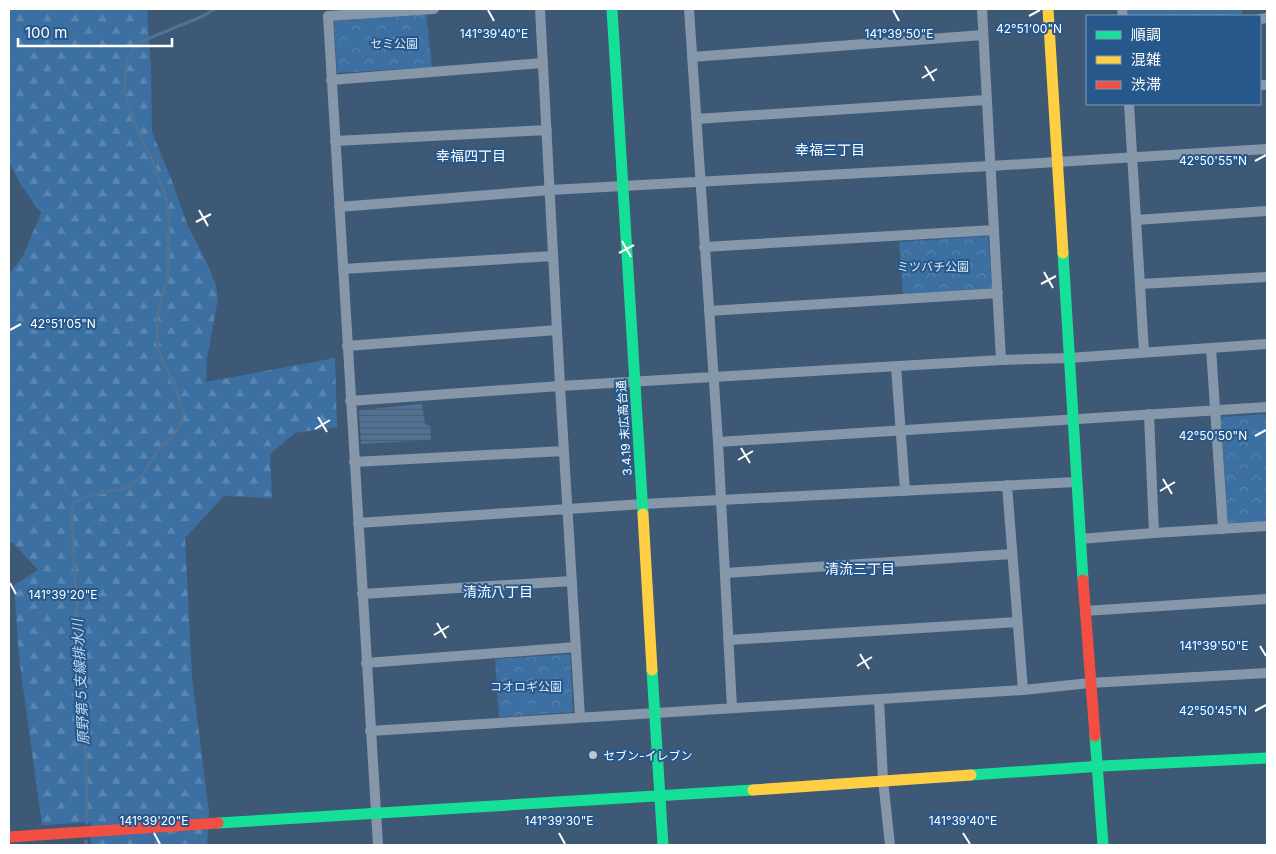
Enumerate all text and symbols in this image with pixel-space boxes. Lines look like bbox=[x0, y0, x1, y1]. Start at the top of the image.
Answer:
scale bar bbox=[18, 15, 171, 47]
legend bbox=[1086, 15, 1261, 105]
text: 42°51'00"N bbox=[996, 21, 1062, 36]
text: 100 m bbox=[25, 23, 67, 42]
text: 順調 bbox=[1131, 25, 1161, 44]
text: 141°39'40"E bbox=[460, 26, 528, 41]
text: 141°39'50"E bbox=[865, 26, 933, 41]
park label: セミ公園 bbox=[370, 36, 418, 51]
text: 混雑 bbox=[1131, 50, 1161, 69]
text: 渋滞 bbox=[1131, 75, 1161, 94]
district label: 幸福三丁目 bbox=[795, 141, 865, 158]
district label: 幸福四丁目 bbox=[436, 147, 506, 164]
text: 42°50'55"N bbox=[1179, 153, 1247, 168]
park label: ミツバチ公園 bbox=[897, 259, 969, 274]
text: 42°51'05"N bbox=[30, 316, 96, 331]
street label: 3.4.19 末広高台通 bbox=[613, 380, 635, 476]
text: 42°50'50"N bbox=[1179, 428, 1247, 443]
district label: 清流三丁目 bbox=[825, 560, 895, 577]
district label: 清流八丁目 bbox=[463, 583, 533, 600]
text: 141°39'20"E bbox=[29, 587, 97, 602]
water label: 原野第５支線排水川 bbox=[68, 617, 92, 745]
text: 141°39'50"E bbox=[1180, 638, 1248, 653]
park label: コオロギ公園 bbox=[490, 679, 562, 694]
text: 42°50'45"N bbox=[1179, 703, 1247, 718]
place label: セブン-イレブン bbox=[603, 748, 693, 763]
marker: セブン-イレブン bbox=[587, 749, 599, 761]
text: 141°39'20"E bbox=[120, 813, 188, 828]
text: 141°39'30"E bbox=[525, 813, 593, 828]
text: 141°39'40"E bbox=[929, 813, 997, 828]

